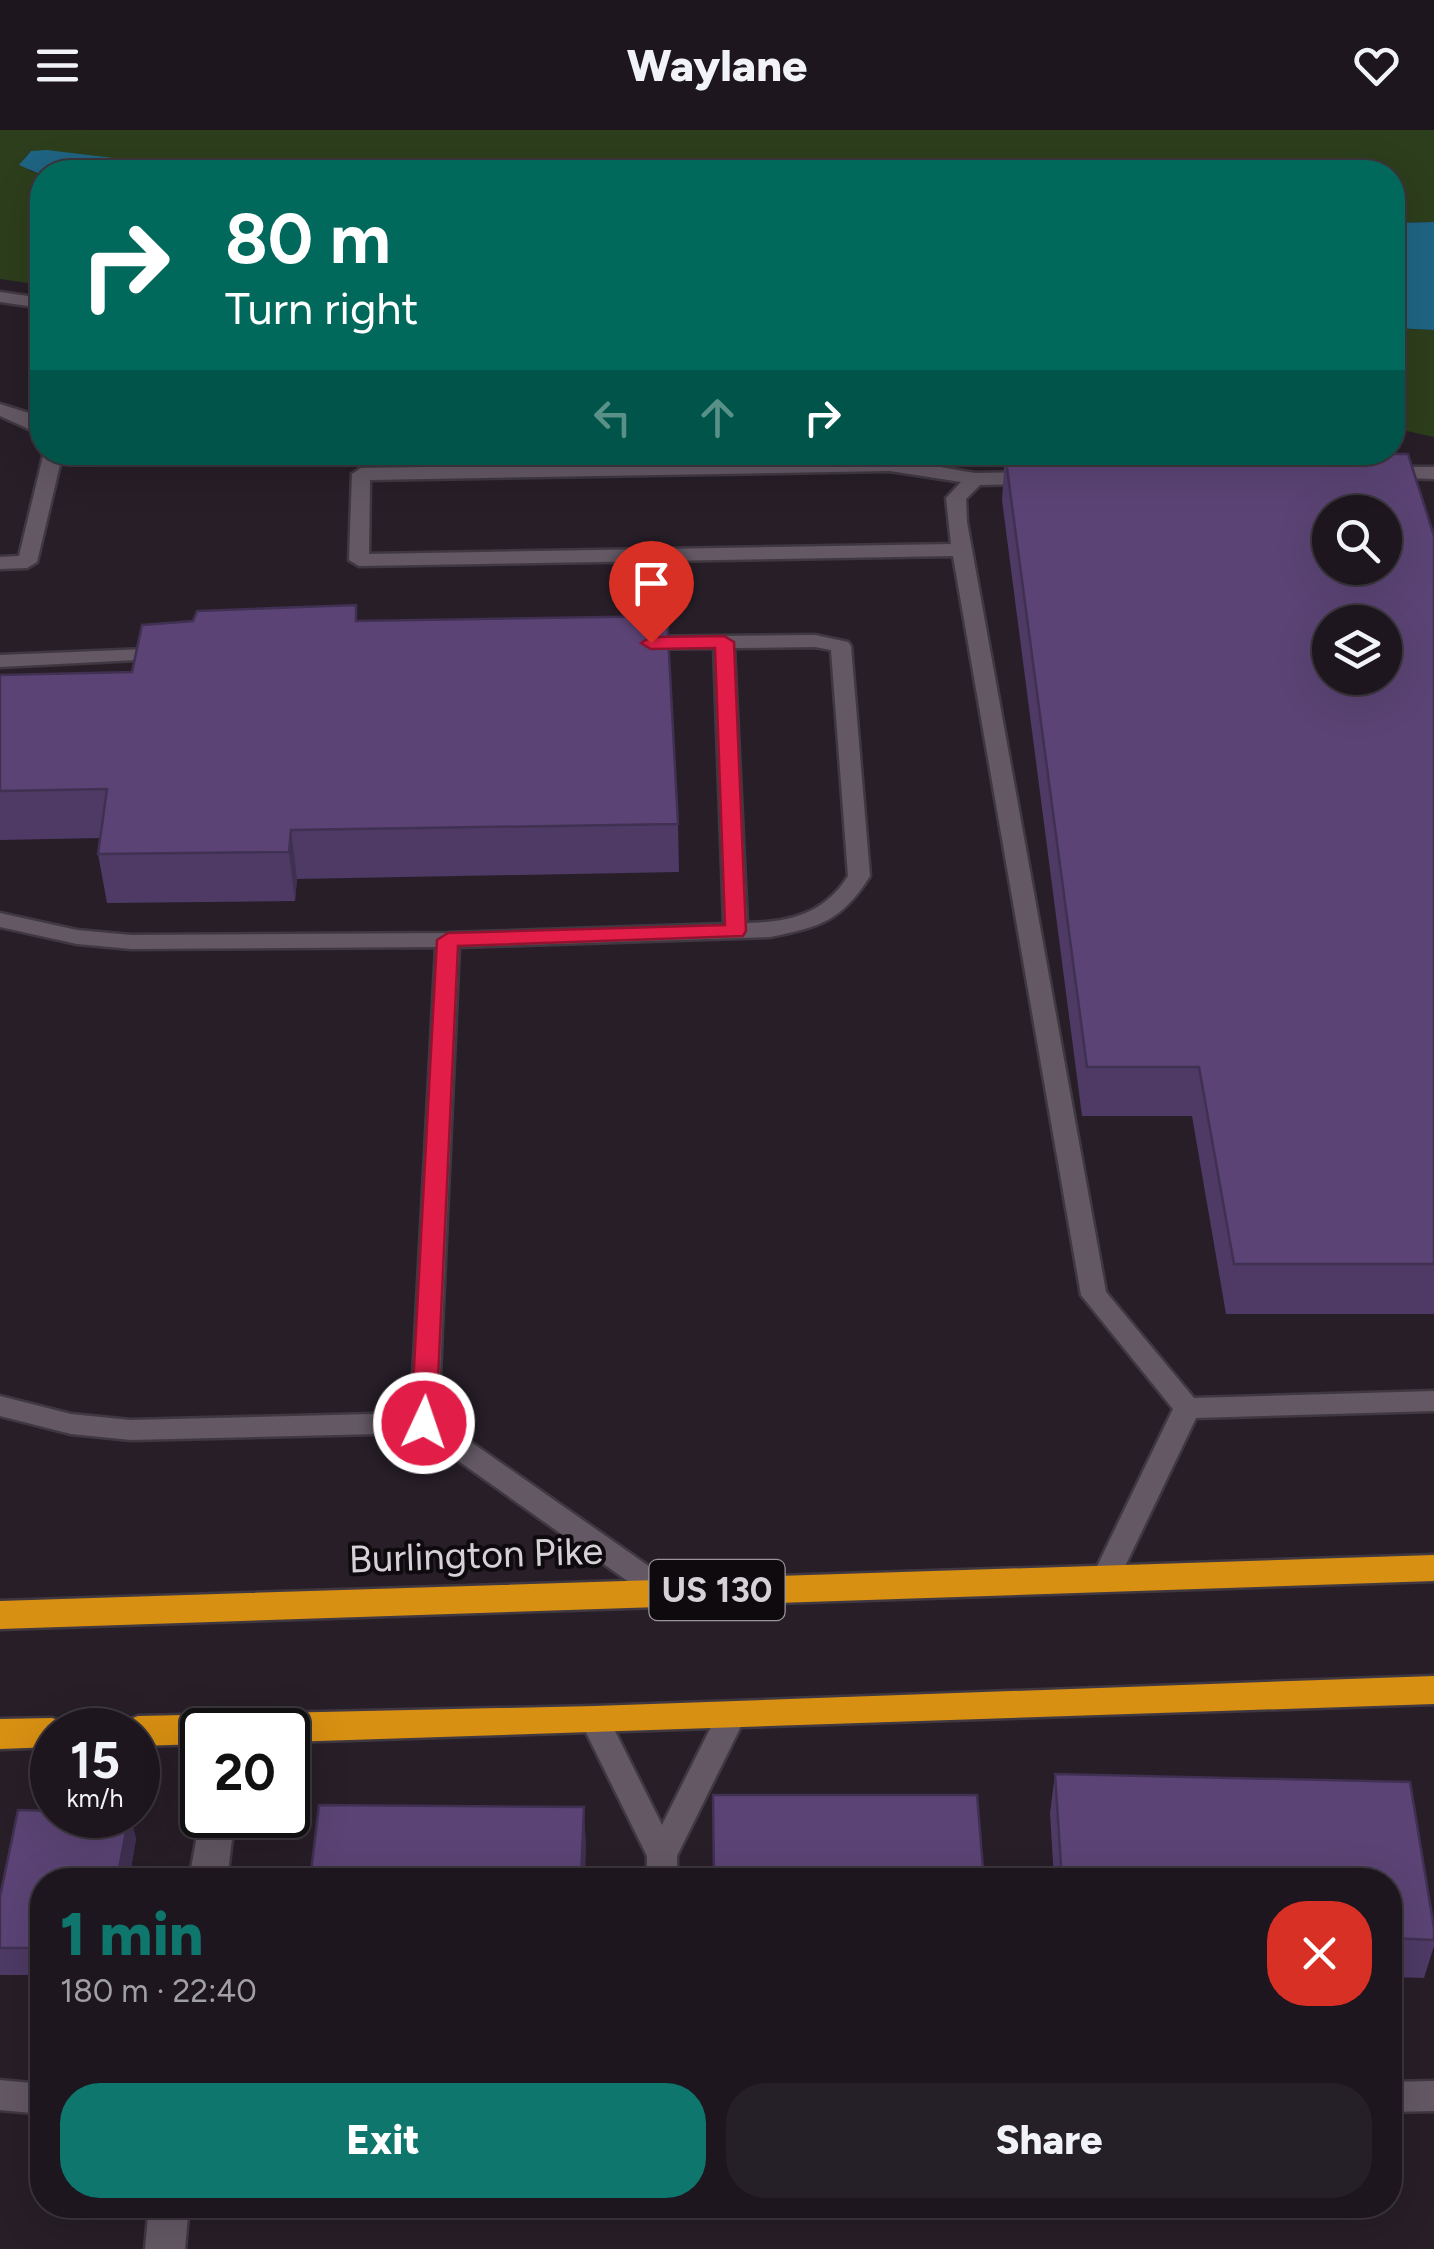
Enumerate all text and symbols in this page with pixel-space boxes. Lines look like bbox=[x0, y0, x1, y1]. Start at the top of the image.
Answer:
icon: menu bbox=[30, 38, 85, 93]
text: Waylane bbox=[627, 38, 807, 92]
icon: heart bbox=[1349, 38, 1404, 93]
text: 80 m bbox=[225, 196, 391, 281]
icon: right bbox=[60, 200, 190, 330]
text: Turn right bbox=[225, 281, 418, 335]
icon: left bbox=[585, 390, 640, 445]
icon: ahead bbox=[690, 390, 745, 445]
icon: right bbox=[795, 390, 850, 445]
map controls bbox=[1312, 495, 1402, 695]
button: search bbox=[1312, 495, 1402, 585]
pin bbox=[609, 541, 694, 644]
icon: arrive bbox=[624, 556, 679, 611]
button: layers bbox=[1312, 605, 1402, 695]
position arrow bbox=[372, 1371, 476, 1475]
street label: Burlington Pike bbox=[348, 1528, 604, 1582]
road number: US 130 bbox=[650, 1560, 784, 1620]
speed limit sign: 20 bbox=[180, 1708, 310, 1838]
text: 15 bbox=[70, 1730, 120, 1791]
text: km/h bbox=[66, 1783, 124, 1813]
text: 1 min bbox=[60, 1898, 203, 1970]
button: close bbox=[1267, 1901, 1372, 2006]
text: 180 m · 22:40 bbox=[60, 1972, 257, 2010]
button: Exit bbox=[60, 2083, 706, 2198]
button: Share bbox=[726, 2083, 1372, 2198]

